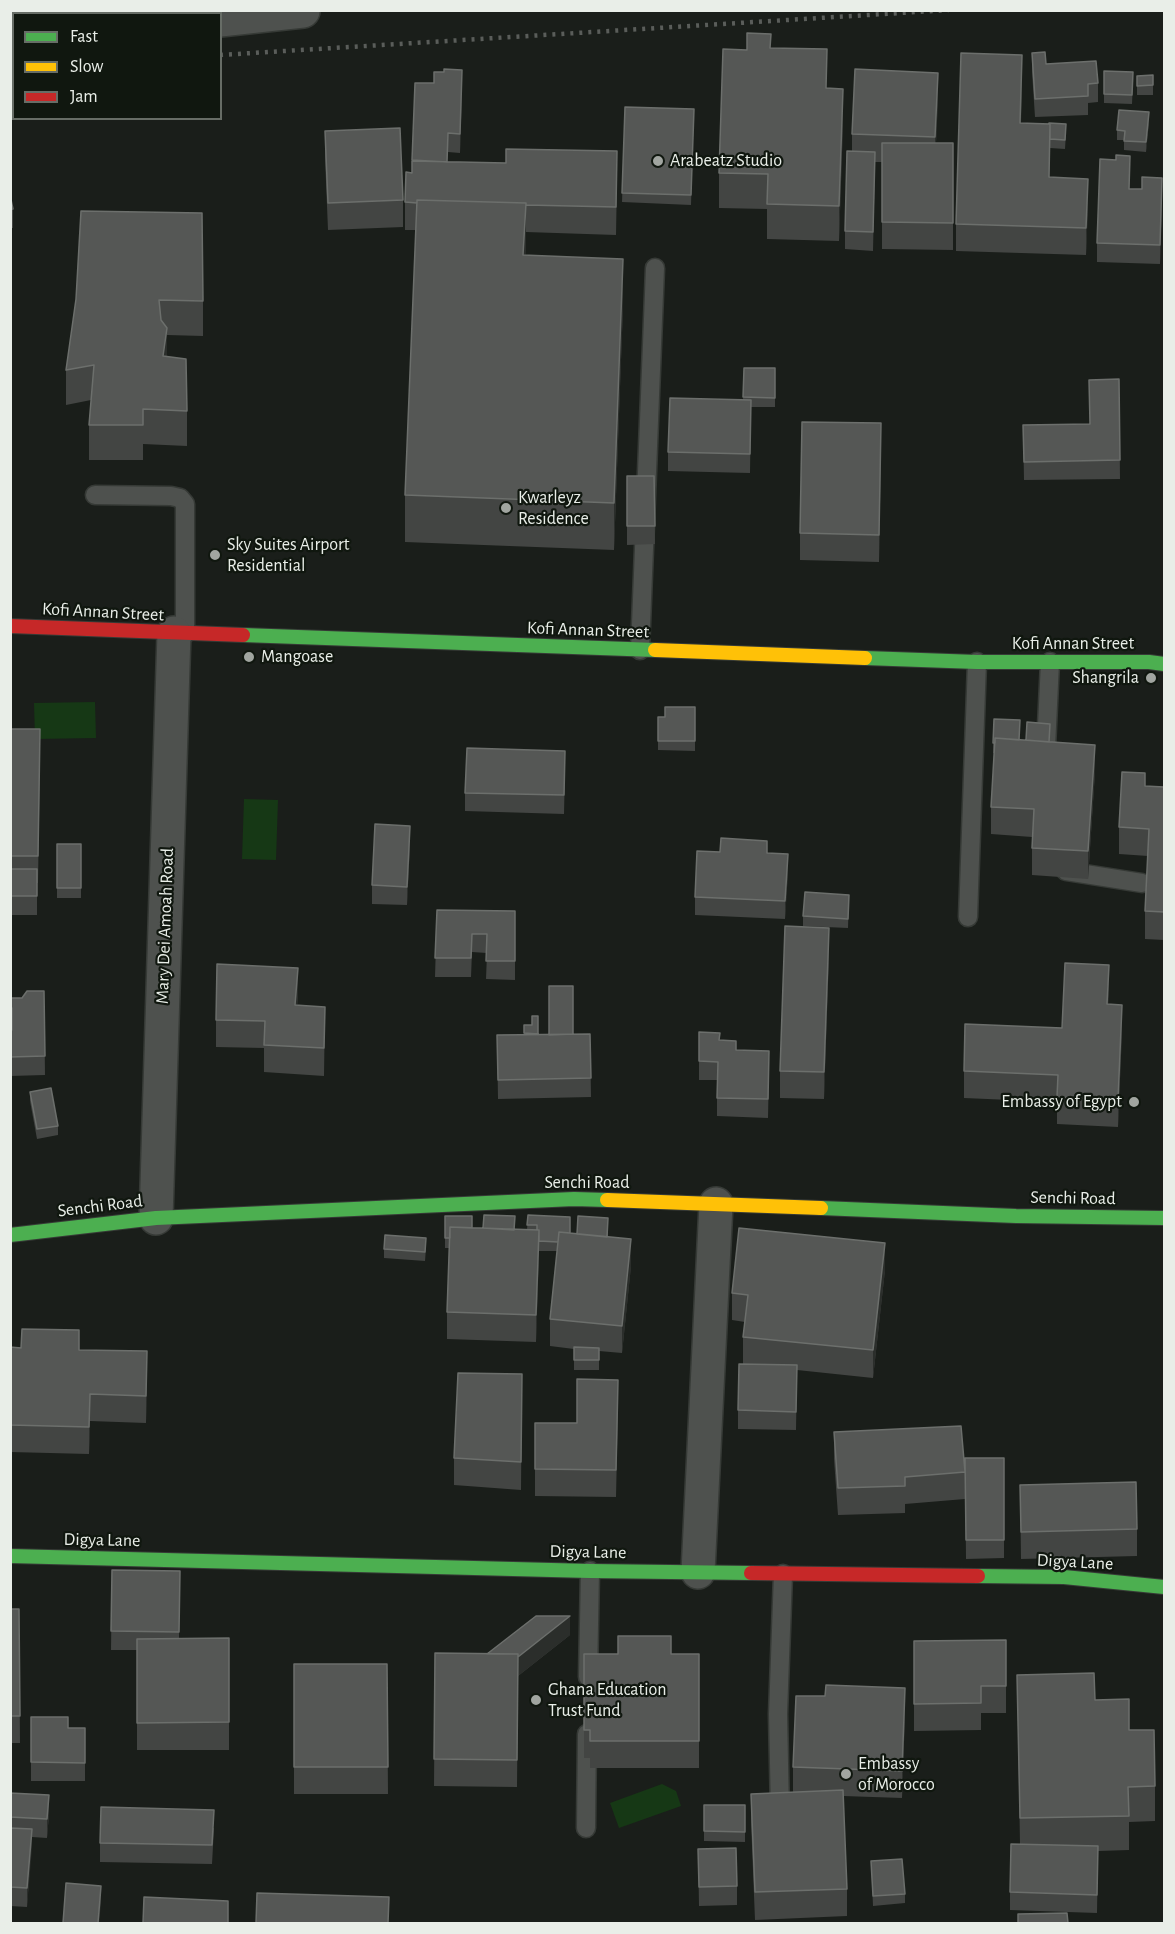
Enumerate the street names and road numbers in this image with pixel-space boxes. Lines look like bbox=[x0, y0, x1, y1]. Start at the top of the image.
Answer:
street label: Kofi Annan Street bbox=[41, 598, 165, 626]
street label: Kofi Annan Street bbox=[527, 617, 649, 643]
street label: Kofi Annan Street bbox=[1012, 633, 1134, 655]
street label: Mary Dei Amoah Road bbox=[151, 848, 179, 1004]
street label: Senchi Road bbox=[544, 1172, 630, 1194]
street label: Senchi Road bbox=[1030, 1186, 1116, 1210]
street label: Senchi Road bbox=[56, 1190, 144, 1222]
street label: Digya Lane bbox=[63, 1529, 141, 1551]
street label: Digya Lane bbox=[549, 1541, 627, 1563]
street label: Digya Lane bbox=[1036, 1549, 1114, 1575]

